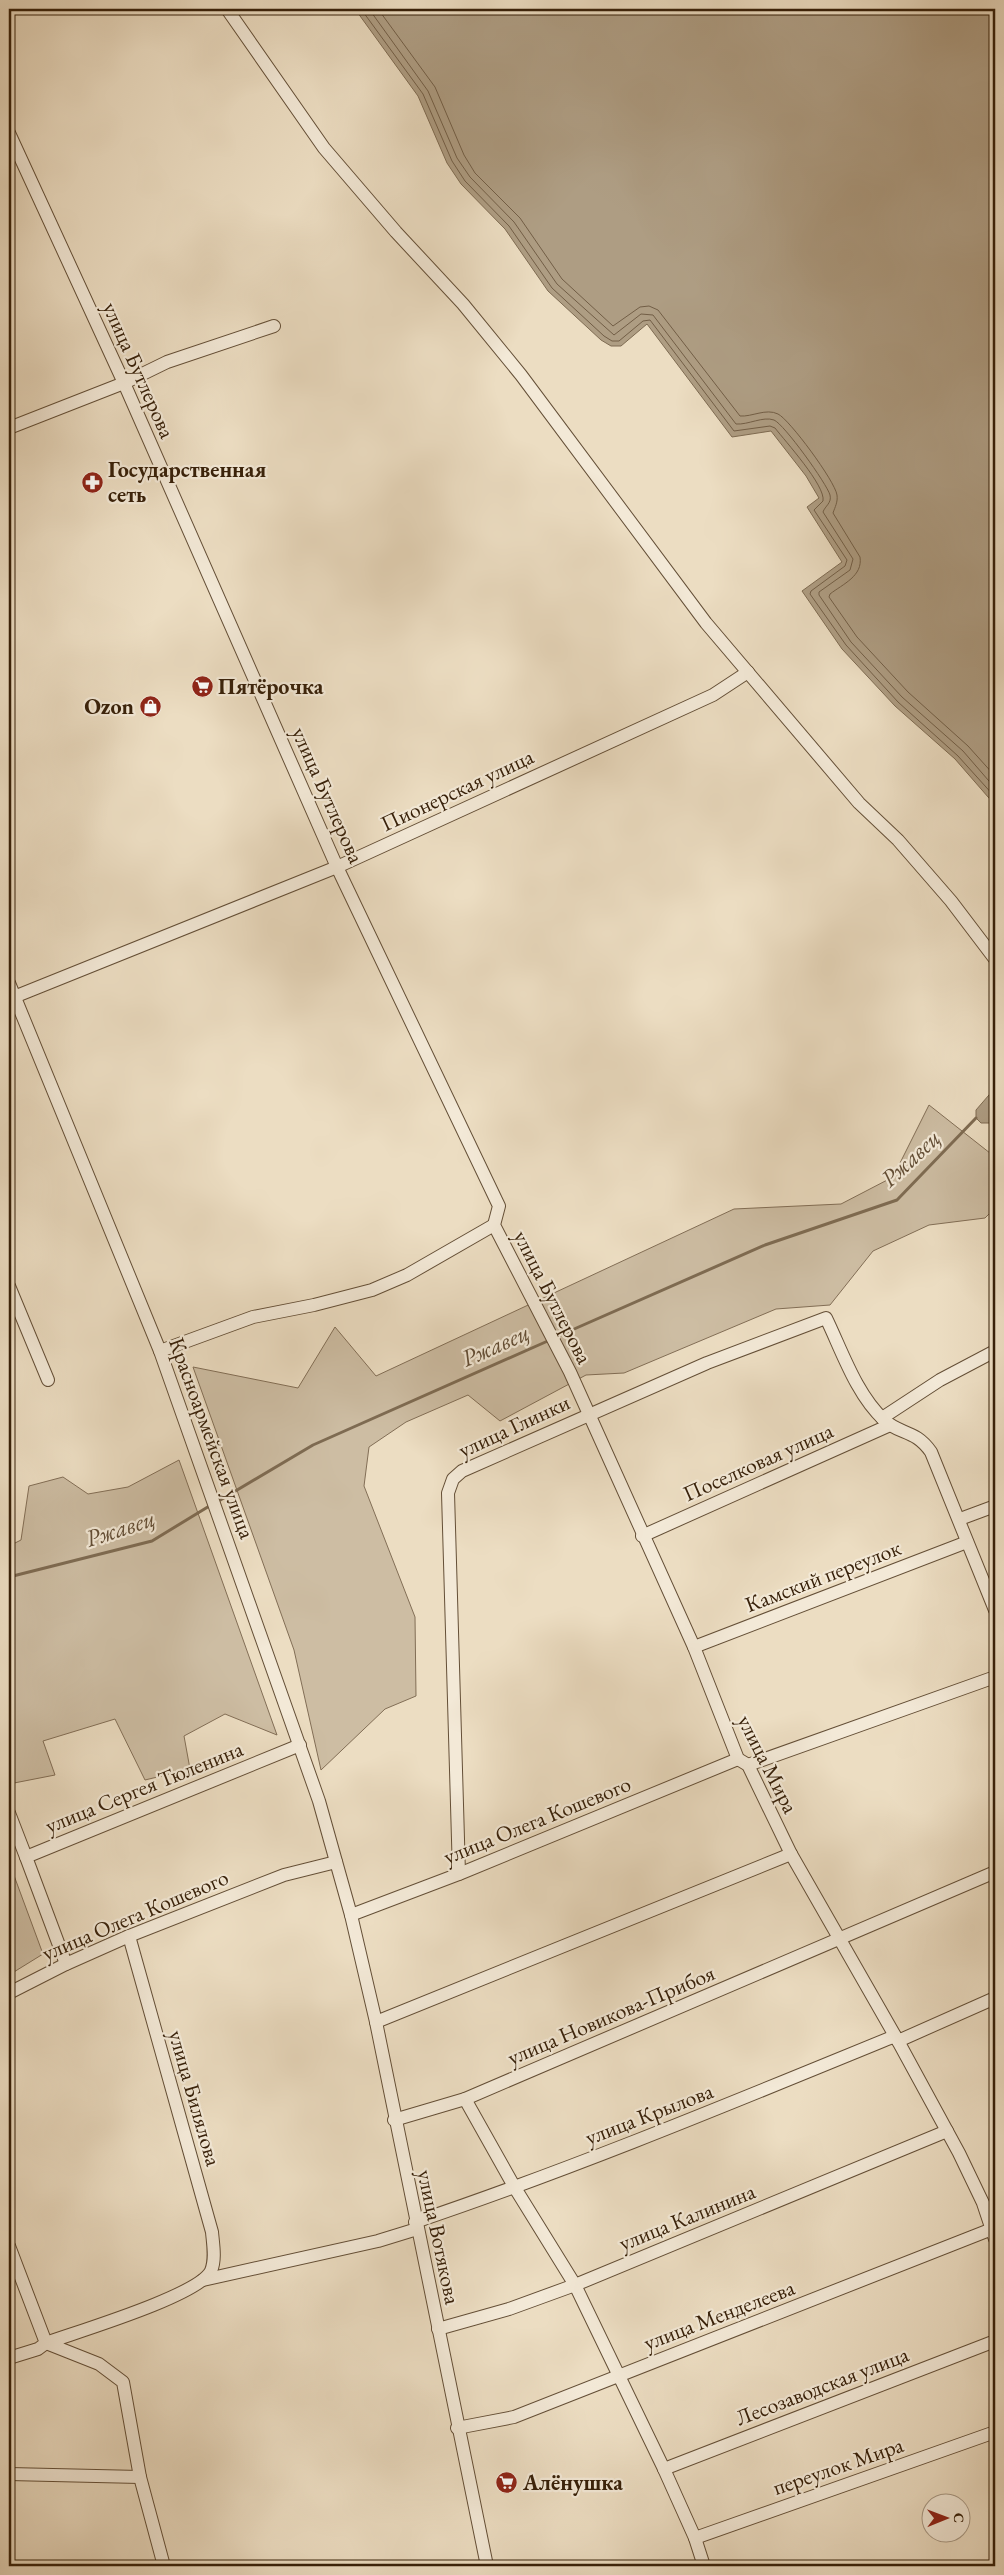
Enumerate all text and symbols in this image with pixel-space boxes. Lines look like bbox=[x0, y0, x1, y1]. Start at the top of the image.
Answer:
street label: улица Бутлерова bbox=[96, 297, 182, 443]
place label: Государственная сеть bbox=[108, 455, 266, 509]
pharmacy icon: Государственная сеть bbox=[80, 470, 104, 494]
place label: Пятёрочка bbox=[218, 672, 324, 701]
supermarket icon: Пятёрочка bbox=[190, 674, 214, 698]
place label: Ozon bbox=[84, 692, 135, 721]
shop icon: Ozon bbox=[138, 694, 162, 718]
street label: улица Бутлерова bbox=[285, 722, 371, 868]
street label: Пионерская улица bbox=[376, 742, 538, 838]
water label: Ржавец bbox=[873, 1122, 947, 1194]
street label: улица Бутлерова bbox=[507, 1225, 599, 1369]
water label: Ржавец bbox=[456, 1316, 534, 1374]
street label: Красноармейская улица bbox=[162, 1333, 262, 1543]
street label: улица Глинки bbox=[454, 1387, 575, 1464]
street label: Поселковая улица bbox=[678, 1416, 838, 1508]
water label: Ржавец bbox=[81, 1502, 159, 1554]
street label: Камский переулок bbox=[741, 1533, 905, 1619]
street label: улица Мира bbox=[731, 1710, 805, 1818]
street label: улица Сергея Тюленина bbox=[41, 1734, 247, 1840]
street label: улица Олега Кошевого bbox=[439, 1769, 635, 1871]
street label: улица Олега Кошевого bbox=[37, 1863, 233, 1967]
street label: улица Новикова-Прибоя bbox=[503, 1958, 719, 2072]
street label: улица Билялова bbox=[162, 2027, 228, 2170]
street label: улица Крылова bbox=[581, 2076, 717, 2152]
street label: улица Вотякова bbox=[411, 2167, 467, 2307]
street label: улица Калинина bbox=[615, 2176, 760, 2258]
street label: улица Менделеева bbox=[639, 2273, 799, 2357]
street label: Лесозаводская улица bbox=[731, 2340, 913, 2432]
street label: переулок Мира bbox=[769, 2430, 907, 2502]
place label: Алёнушка bbox=[522, 2468, 623, 2497]
supermarket icon: Алёнушка bbox=[495, 2470, 519, 2494]
north arrow bbox=[922, 2492, 972, 2542]
text: С bbox=[950, 2513, 968, 2523]

